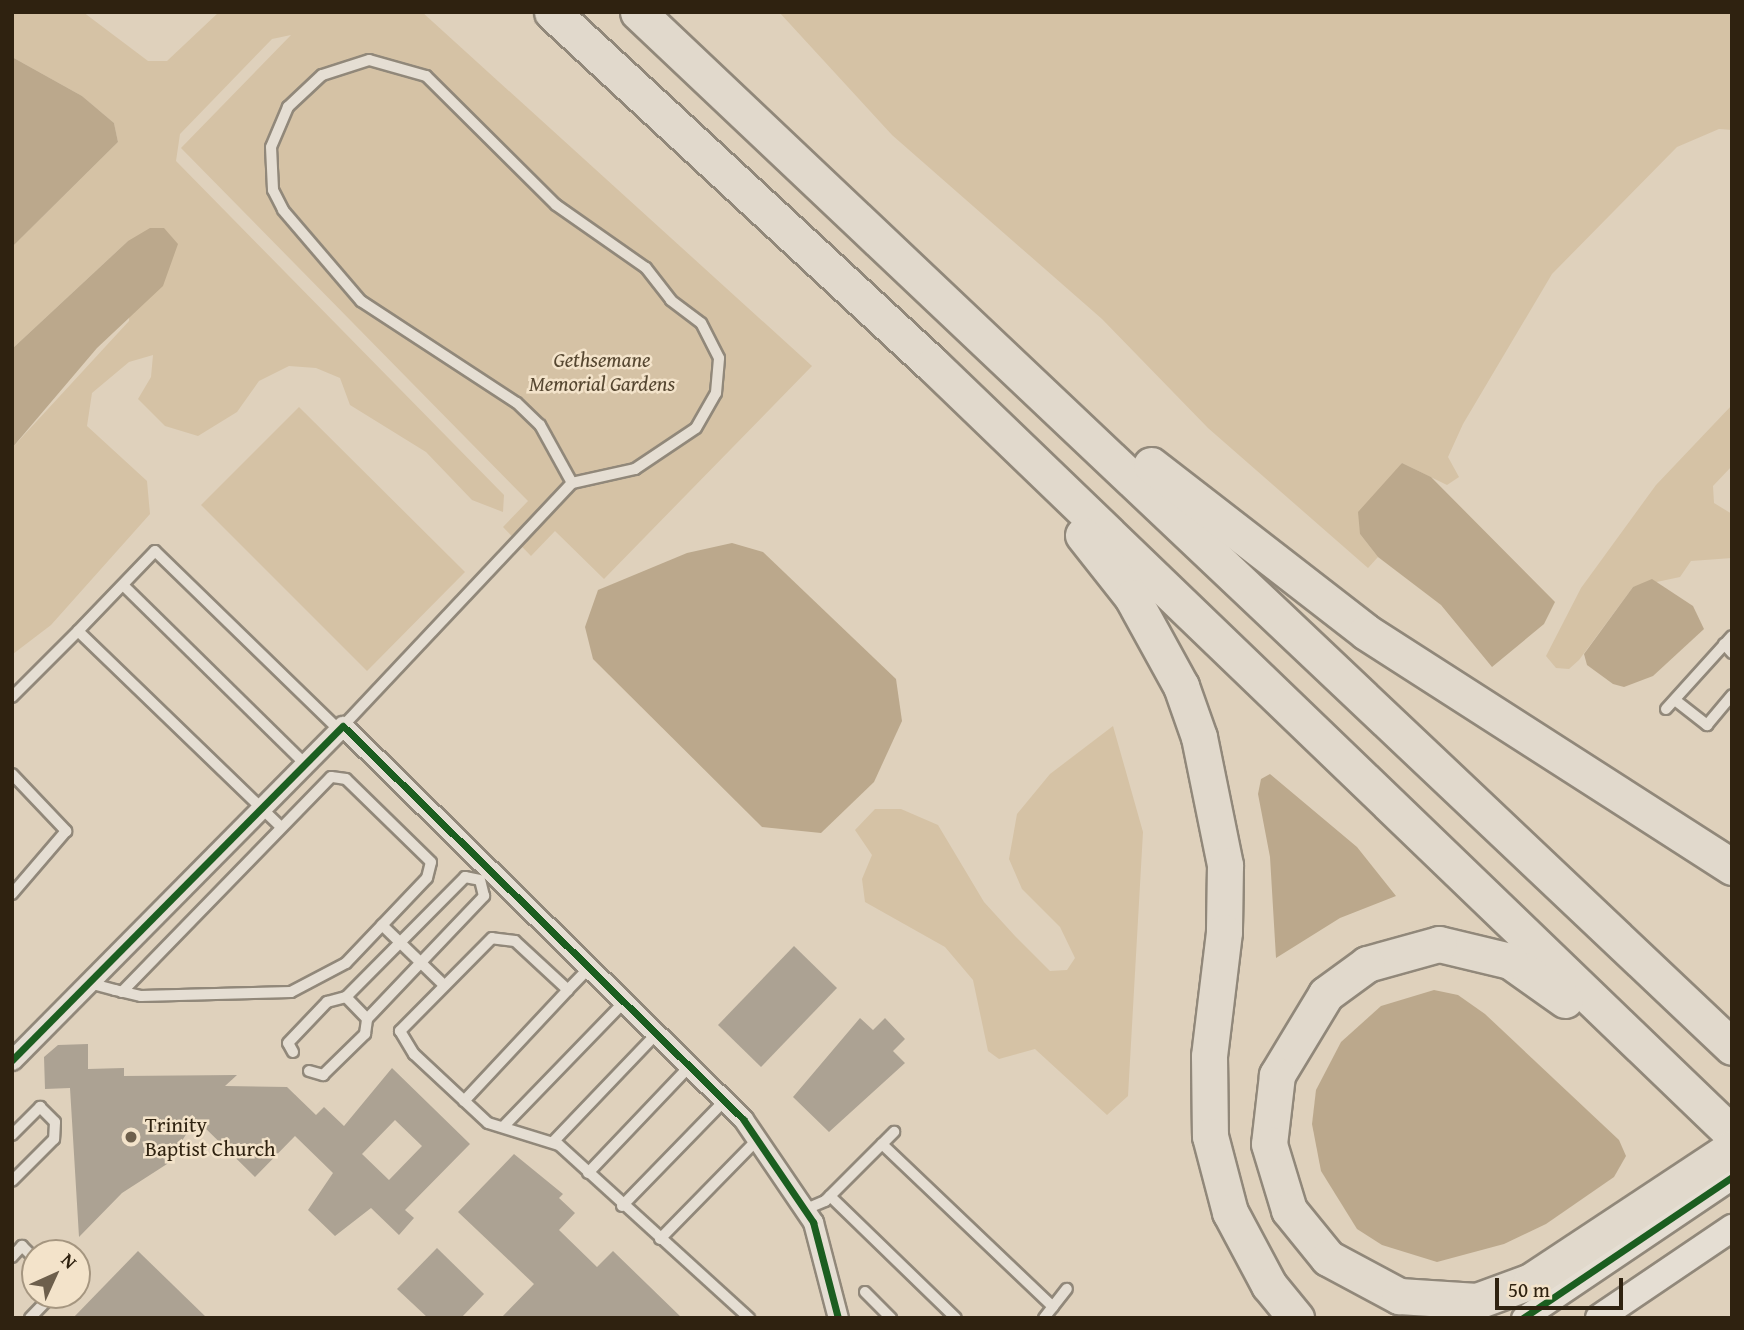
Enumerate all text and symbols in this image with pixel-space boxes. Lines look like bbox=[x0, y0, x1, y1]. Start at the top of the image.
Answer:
park label: Gethsemane Memorial Gardens bbox=[529, 347, 675, 397]
place label: Trinity Baptist Church bbox=[145, 1112, 276, 1162]
marker: Trinity Baptist Church bbox=[123, 1129, 139, 1145]
north arrow bbox=[21, 1239, 91, 1309]
text: N bbox=[55, 1246, 84, 1275]
scale bar bbox=[1499, 1264, 1627, 1308]
text: 50 m bbox=[1508, 1274, 1550, 1305]

